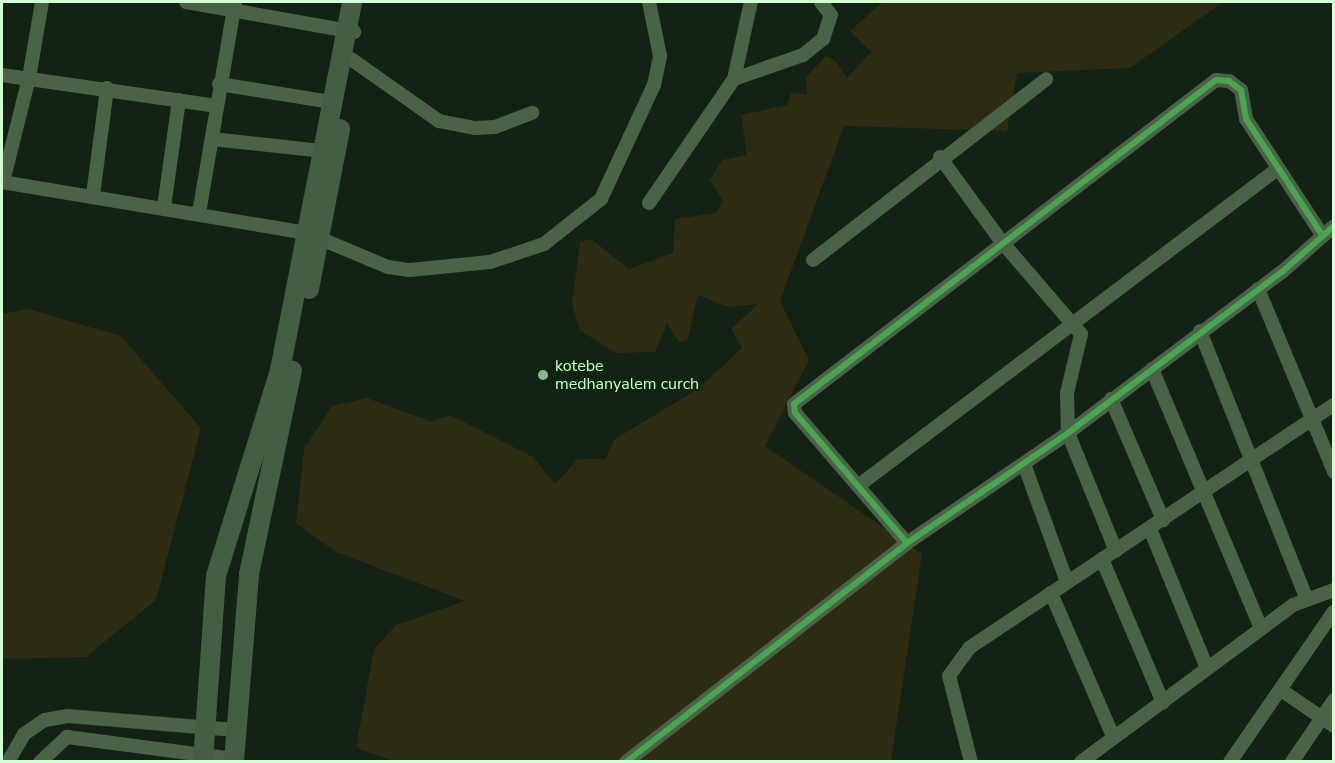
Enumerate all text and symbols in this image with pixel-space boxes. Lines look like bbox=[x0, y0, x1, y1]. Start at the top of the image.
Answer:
place label: kotebe medhanyalem curch bbox=[555, 356, 699, 394]
marker: kotebe medhanyalem curch bbox=[536, 368, 550, 382]

